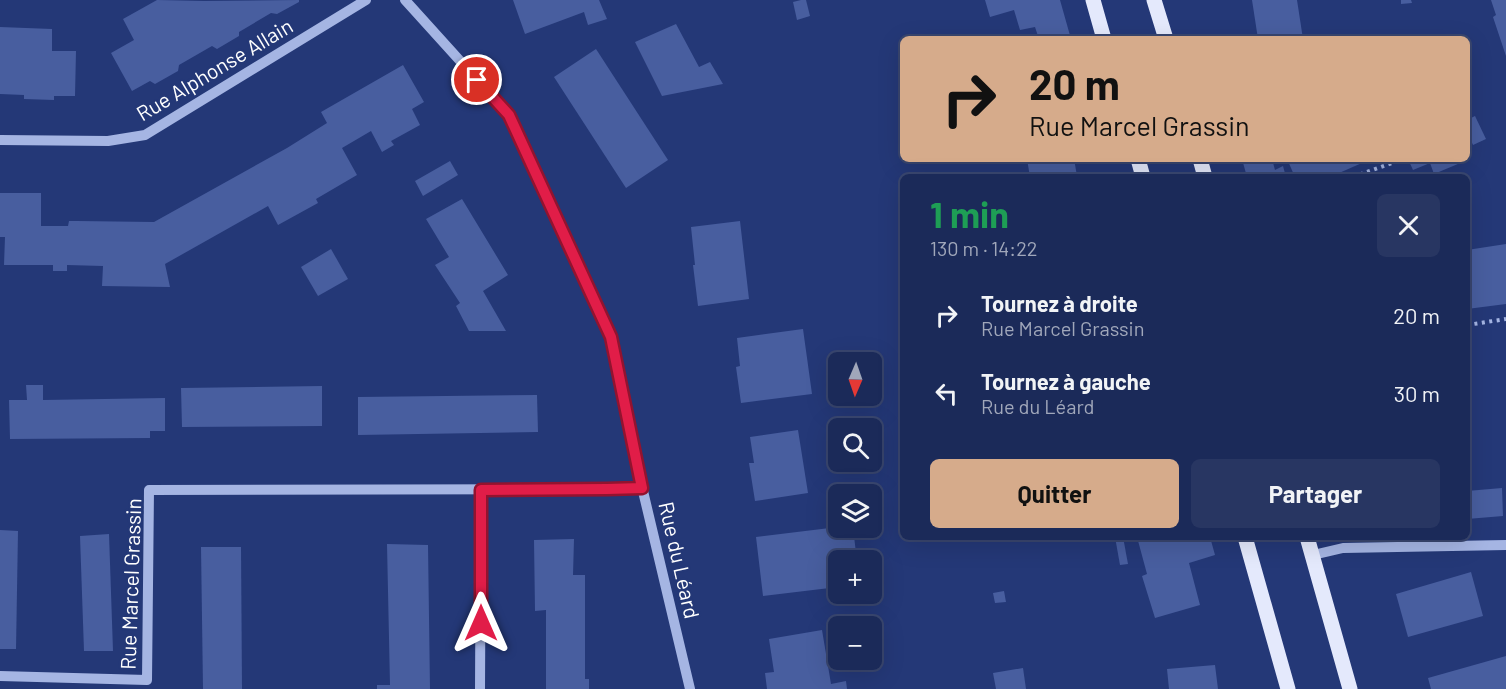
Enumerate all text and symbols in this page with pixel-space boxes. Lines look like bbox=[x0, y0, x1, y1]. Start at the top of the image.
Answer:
street label: Rue Alphonse Allain bbox=[131, 12, 297, 126]
pin bbox=[451, 54, 502, 105]
text: 20 m bbox=[1029, 58, 1120, 108]
icon: right bbox=[930, 60, 1008, 138]
icon: arrive bbox=[460, 63, 493, 96]
text: Rue Marcel Grassin bbox=[1029, 109, 1250, 141]
text: 1 min bbox=[930, 192, 1009, 235]
button: close bbox=[1377, 194, 1440, 257]
text: 130 m · 14:22 bbox=[930, 236, 1038, 260]
text: Tournez à droite bbox=[981, 290, 1138, 316]
icon: right bbox=[930, 299, 963, 332]
text: 20 m bbox=[1393, 302, 1440, 328]
text: Rue Marcel Grassin bbox=[981, 316, 1144, 340]
north arrow bbox=[828, 352, 882, 406]
map controls bbox=[828, 352, 882, 670]
text: Tournez à gauche bbox=[981, 368, 1151, 394]
icon: left bbox=[930, 377, 963, 410]
text: 30 m bbox=[1394, 380, 1440, 406]
text: Rue du Léard bbox=[981, 394, 1095, 418]
button: search bbox=[828, 418, 882, 472]
button: Quitter bbox=[930, 459, 1179, 528]
button: Partager bbox=[1191, 459, 1440, 528]
button: layers bbox=[828, 484, 882, 538]
street label: Rue Marcel Grassin bbox=[115, 498, 145, 670]
street label: Rue du Léard bbox=[654, 499, 706, 621]
button: + bbox=[828, 550, 882, 604]
position arrow bbox=[449, 591, 513, 655]
button: − bbox=[828, 616, 882, 670]

